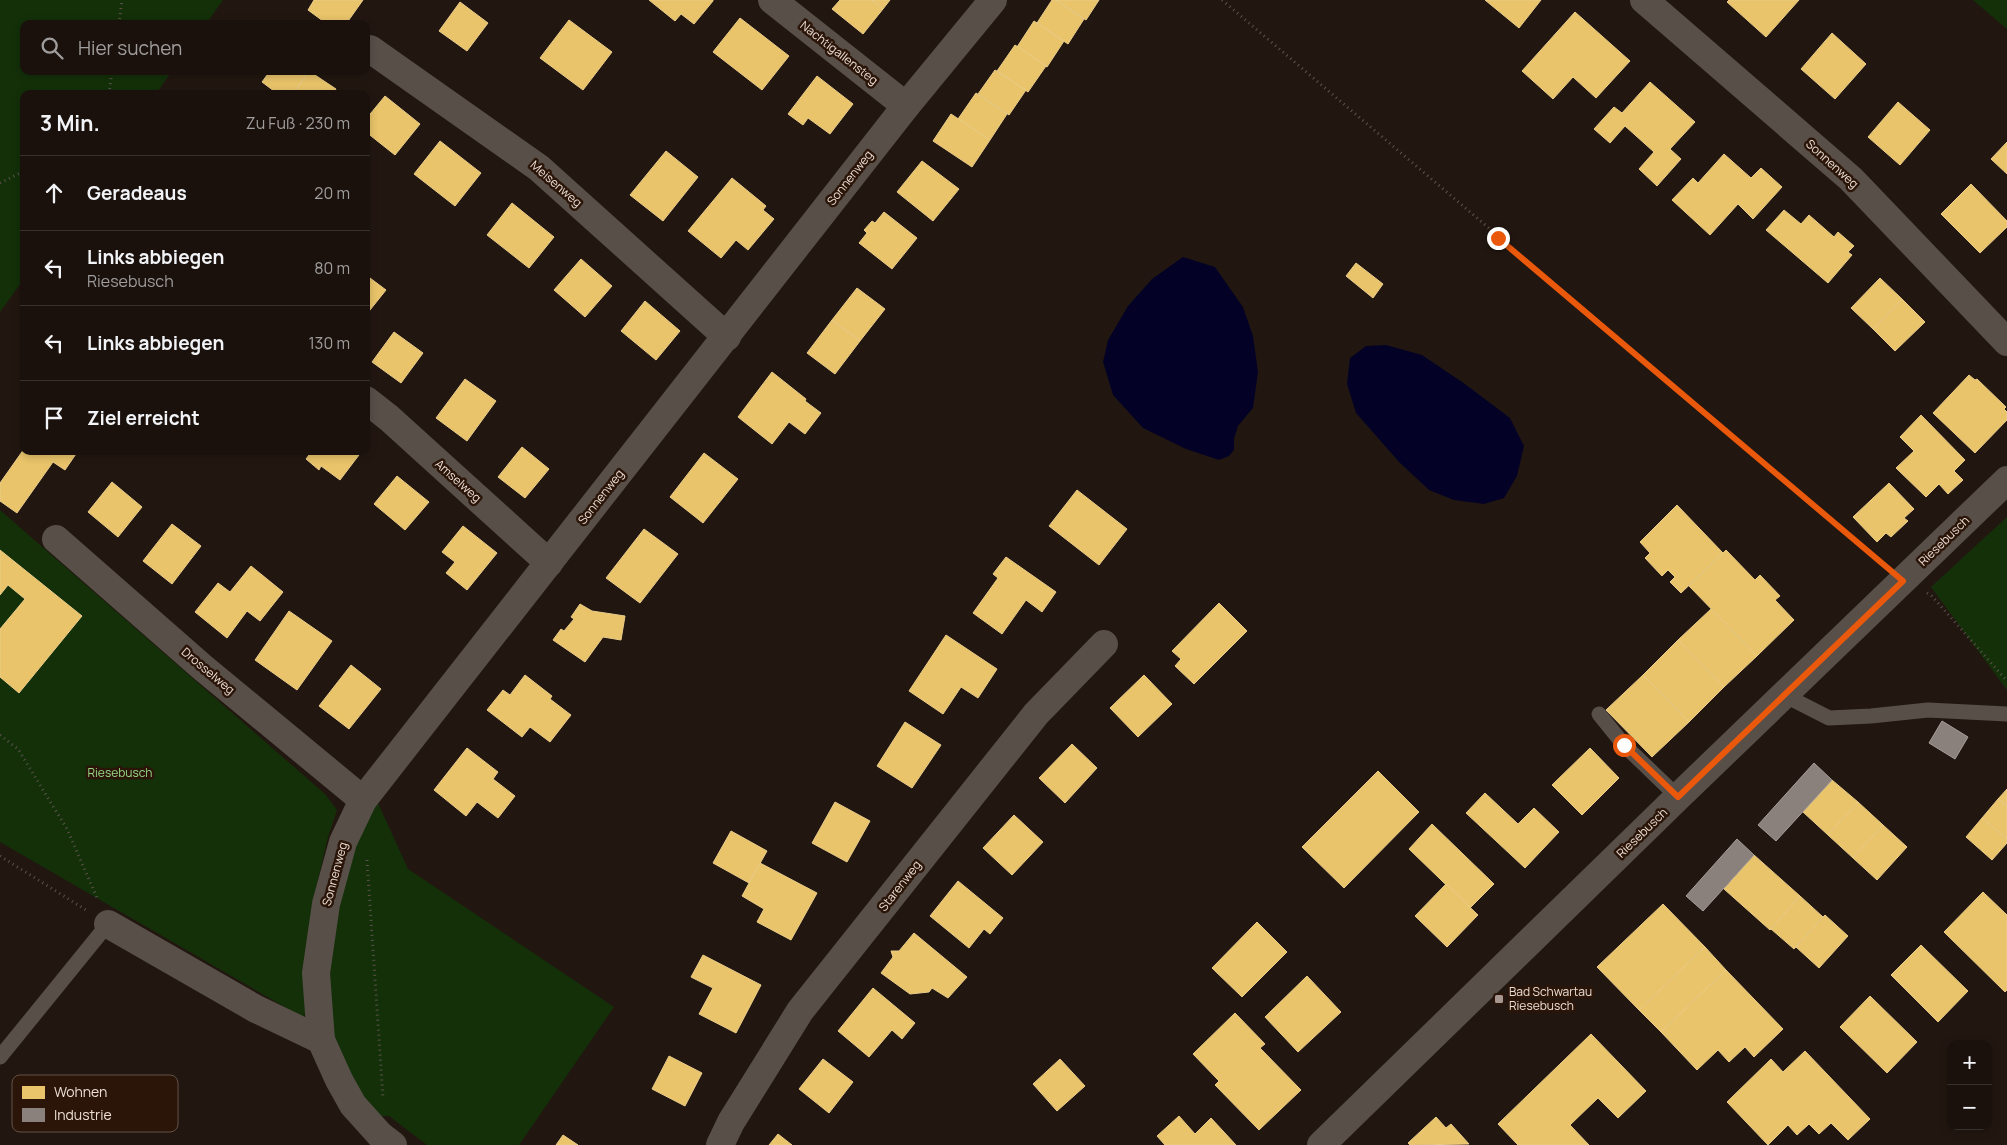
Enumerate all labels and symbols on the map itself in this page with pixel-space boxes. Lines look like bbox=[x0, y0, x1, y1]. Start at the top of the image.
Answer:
street label: Nachtigallensteg bbox=[797, 17, 882, 88]
street label: Sonnenweg bbox=[1802, 135, 1862, 192]
street label: Sonnenweg bbox=[823, 147, 877, 209]
street label: Meisenweg bbox=[527, 156, 586, 211]
route end bbox=[1487, 227, 1510, 250]
street label: Amselweg bbox=[431, 455, 485, 506]
street label: Sonnenweg bbox=[574, 466, 628, 528]
street label: Riesebusch bbox=[1914, 512, 1973, 569]
street label: Drosselweg bbox=[178, 643, 239, 698]
route start bbox=[1613, 734, 1636, 757]
park label: Riesebusch bbox=[88, 764, 153, 781]
street label: Riesebusch bbox=[1612, 804, 1671, 861]
street label: Sonnenweg bbox=[318, 840, 351, 908]
street label: Starenweg bbox=[874, 857, 925, 915]
place label: Bad Schwartau Riesebusch bbox=[1509, 983, 1592, 1014]
marker: Bad Schwartau Riesebusch bbox=[1493, 993, 1505, 1005]
legend bbox=[12, 1075, 178, 1132]
text: Wohnen bbox=[54, 1082, 107, 1101]
text: Industrie bbox=[54, 1105, 112, 1124]

